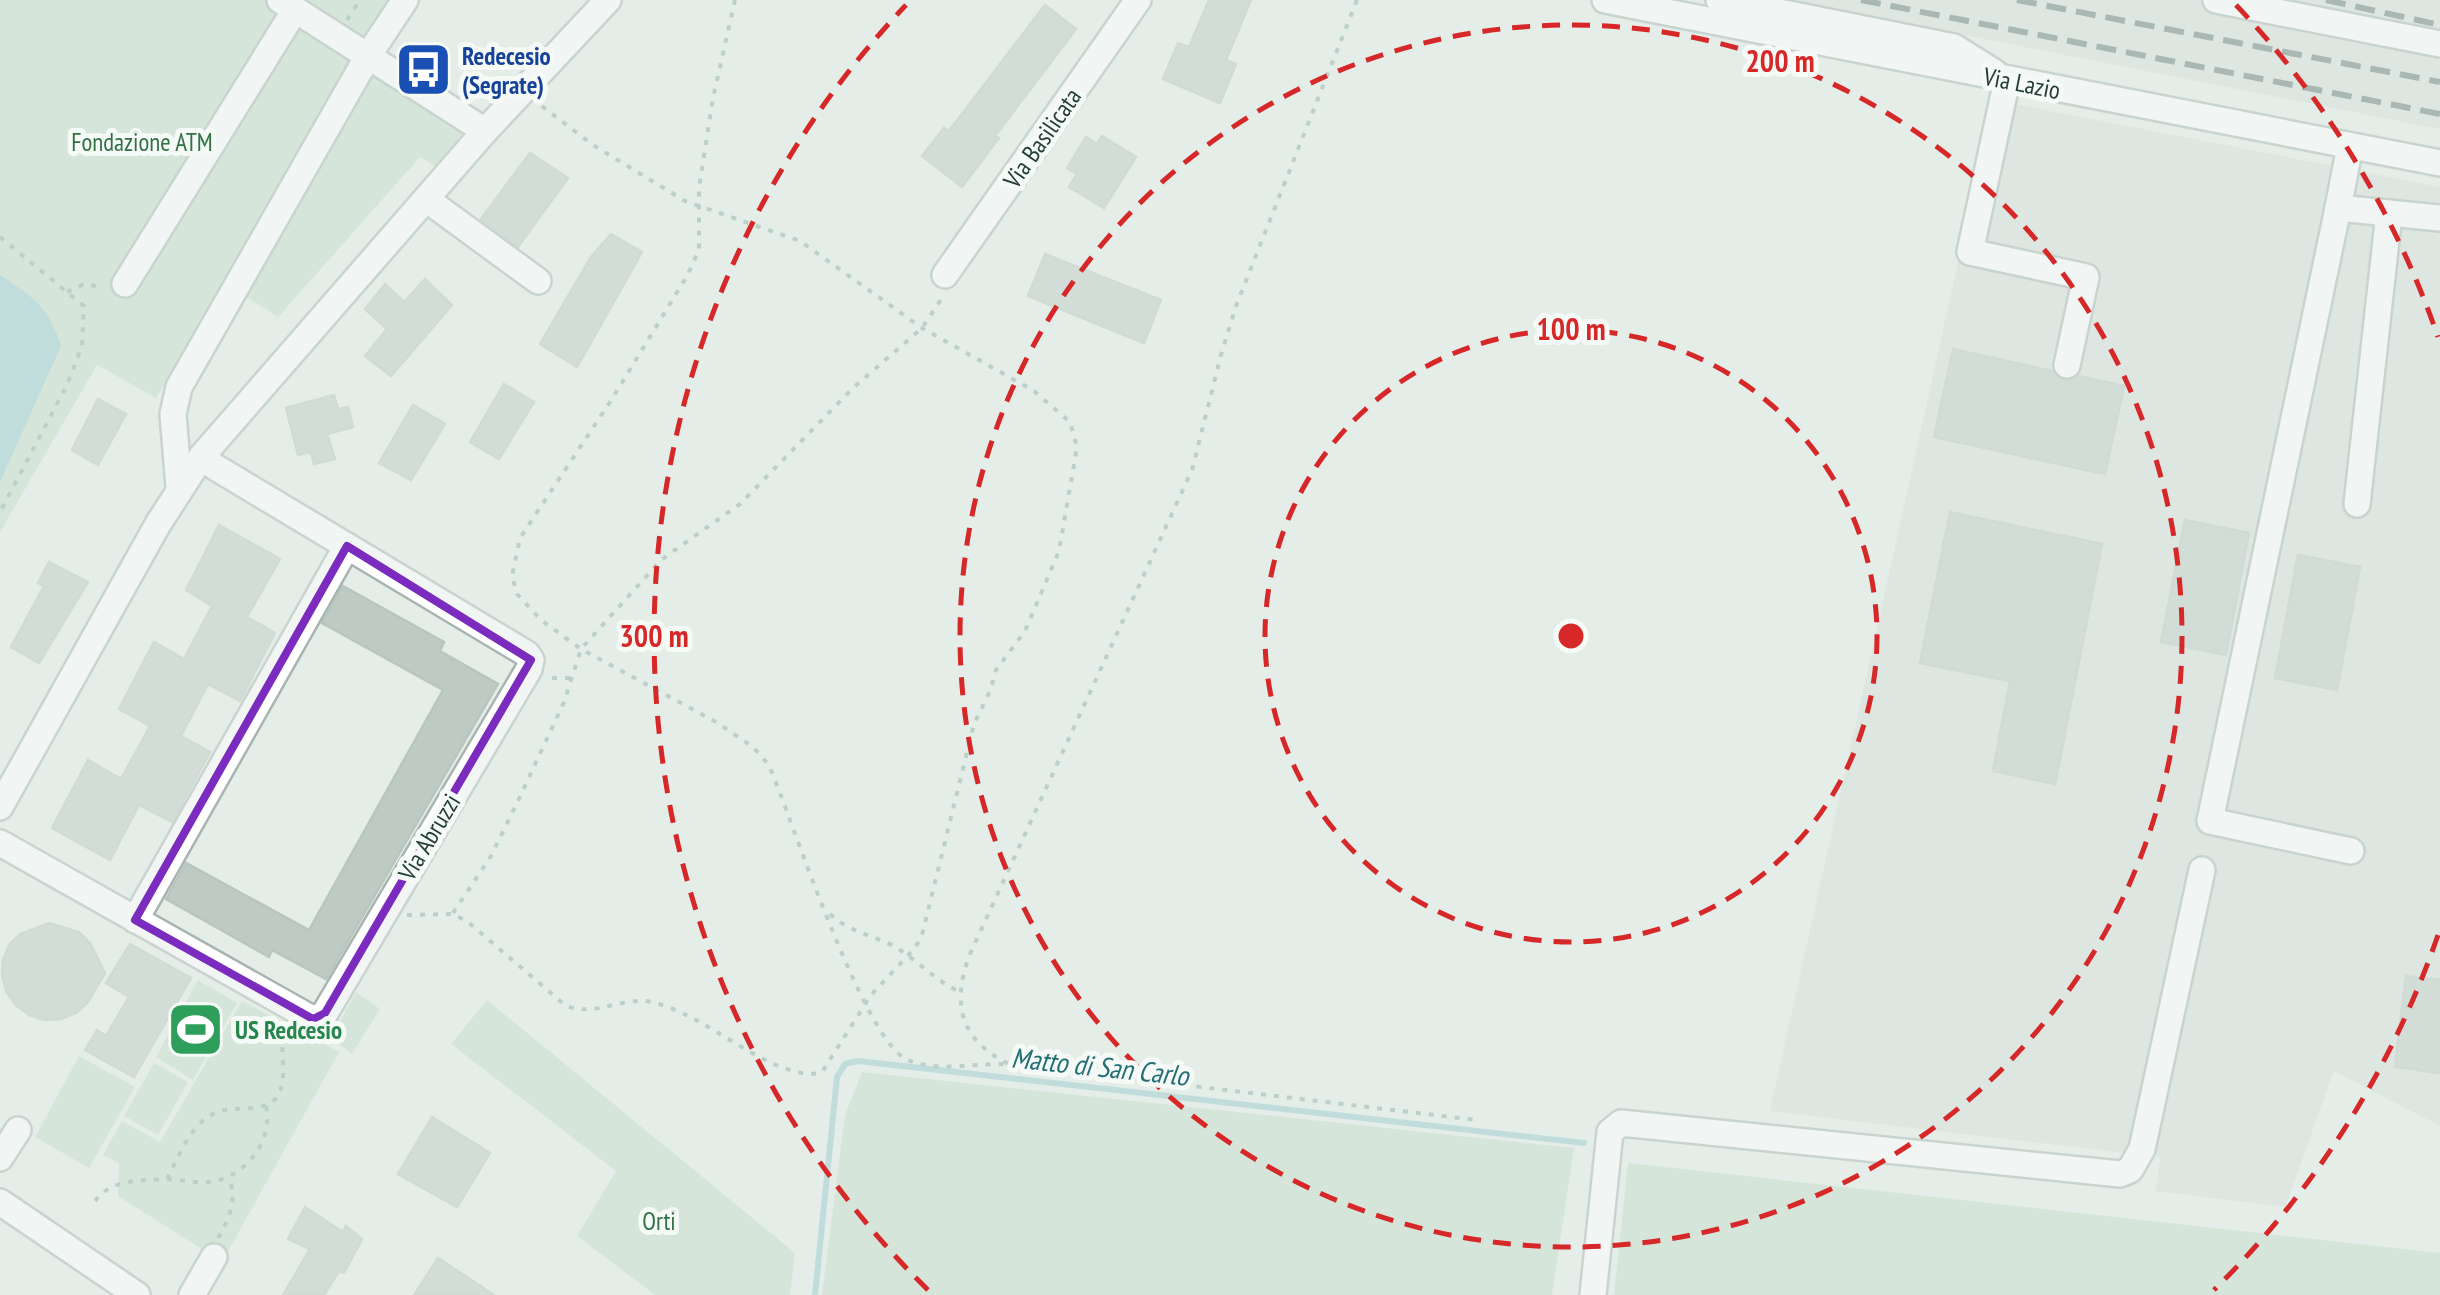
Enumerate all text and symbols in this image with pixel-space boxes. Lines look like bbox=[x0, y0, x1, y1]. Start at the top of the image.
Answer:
bus stop icon: Redecesio (Segrate) bbox=[393, 40, 453, 100]
place label: Redecesio (Segrate) bbox=[462, 40, 551, 101]
text: 200 m bbox=[1745, 41, 1815, 80]
street label: Via Lazio bbox=[1980, 60, 2063, 106]
street label: Via Basilicata bbox=[995, 82, 1088, 195]
park label: Fondazione ATM bbox=[71, 126, 213, 158]
text: 100 m bbox=[1536, 309, 1606, 348]
text: 300 m bbox=[619, 616, 689, 655]
centre of rings bbox=[1553, 618, 1589, 654]
street label: Via Abruzzi bbox=[390, 788, 467, 887]
sports icon: US Redcesio bbox=[166, 1000, 226, 1060]
place label: US Redcesio bbox=[235, 1014, 342, 1046]
water label: Matto di San Carlo bbox=[1010, 1038, 1192, 1094]
park label: Orti bbox=[642, 1205, 676, 1237]

